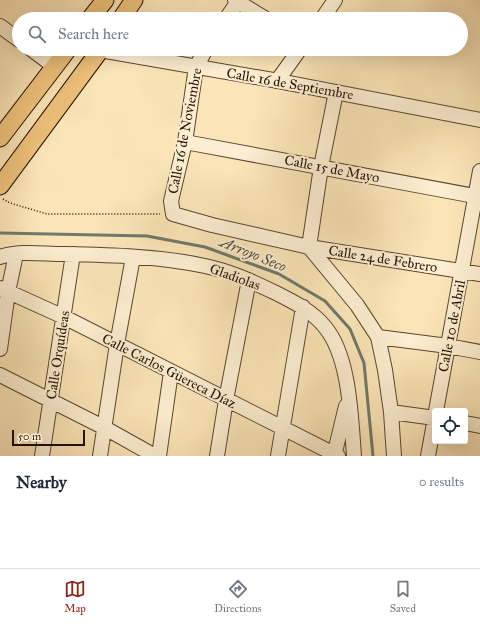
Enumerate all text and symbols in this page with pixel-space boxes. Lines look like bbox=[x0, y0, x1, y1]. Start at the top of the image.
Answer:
search box bbox=[12, 12, 468, 56]
icon: search bbox=[26, 23, 48, 45]
text: Search here bbox=[58, 25, 129, 43]
street label: Calle 16 de Septiembre bbox=[225, 64, 355, 104]
street label: Calle 16 de Noviembre bbox=[164, 66, 206, 195]
street label: Calle 15 de Mayo bbox=[283, 151, 381, 187]
water label: Arroyo Seco bbox=[215, 232, 289, 276]
street label: Calle 24 de Febrero bbox=[327, 242, 439, 276]
street label: Gladiolas bbox=[207, 260, 263, 294]
street label: Calle 10 de Abril bbox=[435, 278, 469, 373]
street label: Calle Orquídeas bbox=[43, 309, 74, 401]
street label: Calle Carlos Güereca Díaz bbox=[99, 330, 239, 412]
map controls bbox=[432, 408, 468, 444]
button: locate bbox=[432, 408, 468, 444]
scale bar bbox=[12, 428, 85, 447]
text: 50 m bbox=[18, 430, 41, 443]
text: Nearby bbox=[16, 472, 67, 493]
text: 0 results bbox=[419, 474, 464, 490]
tab: Map bbox=[64, 578, 86, 615]
tab: Directions bbox=[214, 578, 262, 615]
tab: Saved bbox=[390, 578, 416, 615]

